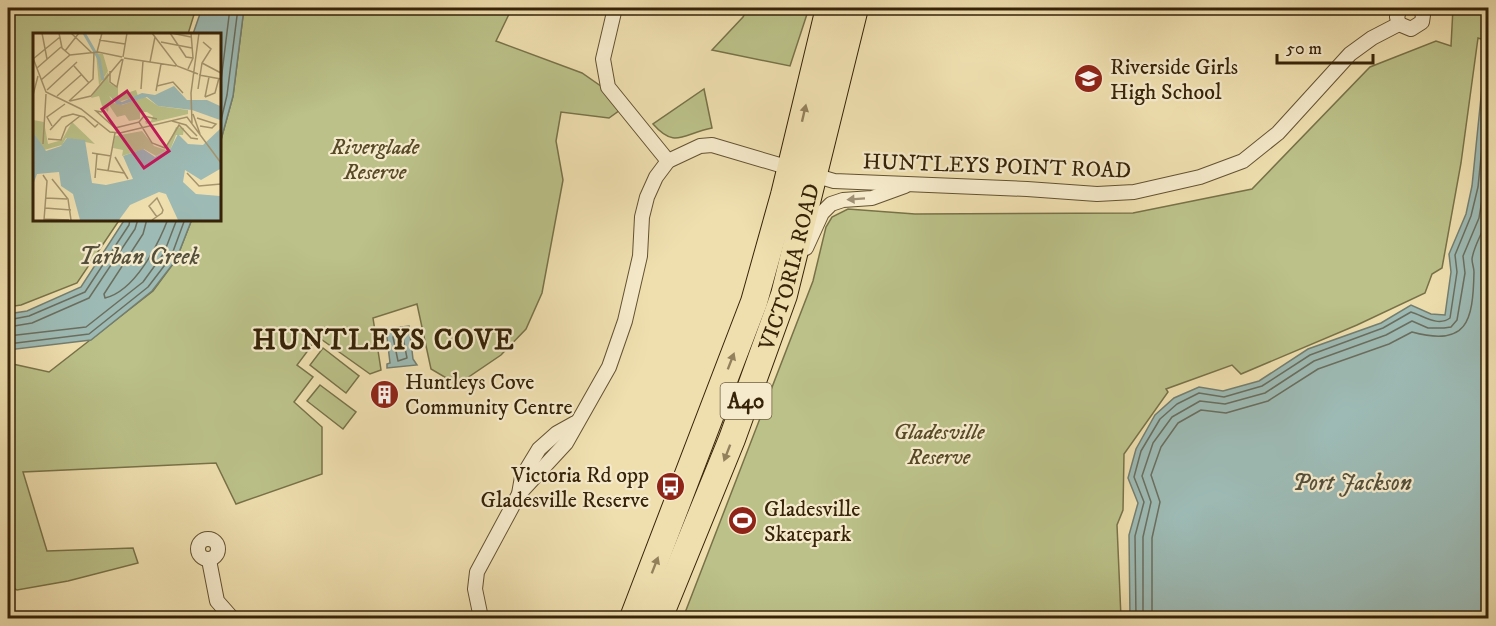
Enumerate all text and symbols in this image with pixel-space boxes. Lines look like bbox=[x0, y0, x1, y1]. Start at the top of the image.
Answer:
scale bar bbox=[1277, 27, 1373, 65]
inset map bbox=[33, 33, 220, 220]
text: 50 m bbox=[1286, 38, 1322, 60]
place label: Riverside Girls High School bbox=[1110, 54, 1238, 106]
school or university icon: Riverside Girls High School bbox=[1073, 63, 1105, 95]
one-way arrow bbox=[799, 104, 809, 122]
park label: Riverglade Reserve bbox=[330, 134, 420, 186]
street label: HUNTLEYS POINT ROAD bbox=[862, 148, 1132, 185]
street label: VICTORIA ROAD bbox=[753, 181, 826, 355]
one-way arrow bbox=[847, 194, 866, 203]
water label: Tarban Creek bbox=[79, 242, 199, 272]
district label: HUNTLEYS COVE bbox=[253, 323, 515, 358]
one-way arrow bbox=[726, 352, 736, 370]
place label: Huntleys Cove Community Centre bbox=[405, 369, 573, 421]
building icon: Huntleys Cove Community Centre bbox=[368, 378, 400, 410]
road number: A40 bbox=[720, 383, 771, 419]
park label: Gladesville Reserve bbox=[894, 419, 985, 471]
one-way arrow bbox=[721, 444, 731, 462]
place label: Victoria Rd opp Gladesville Reserve bbox=[481, 462, 649, 514]
water label: Port Jackson bbox=[1292, 468, 1412, 498]
bus stop icon: Victoria Rd opp Gladesville Reserve bbox=[654, 471, 686, 503]
place label: Gladesville Skatepark bbox=[764, 496, 860, 548]
sports icon: Gladesville Skatepark bbox=[727, 505, 759, 537]
one-way arrow bbox=[650, 555, 660, 573]

